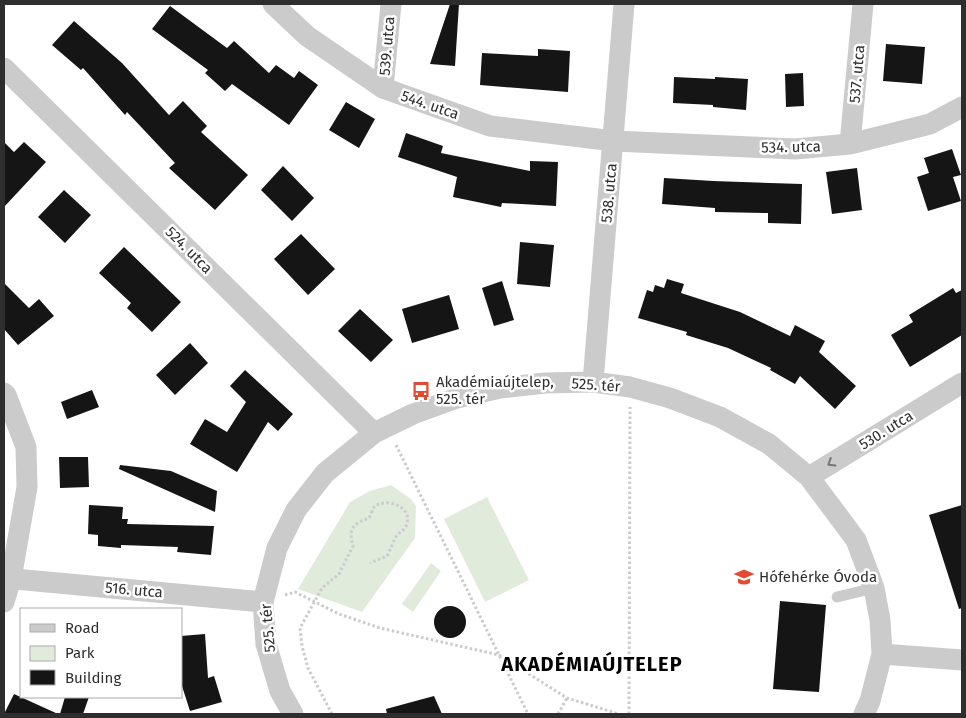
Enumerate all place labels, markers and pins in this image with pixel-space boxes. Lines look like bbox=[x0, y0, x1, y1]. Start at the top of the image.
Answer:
place label: Akadémiaújtelep, 525. tér bbox=[436, 373, 554, 408]
bus stop icon: Akadémiaújtelep, 525. tér bbox=[410, 380, 432, 402]
school or university icon: Hófehérke Óvoda bbox=[733, 566, 755, 588]
place label: Hófehérke Óvoda bbox=[759, 568, 877, 586]

